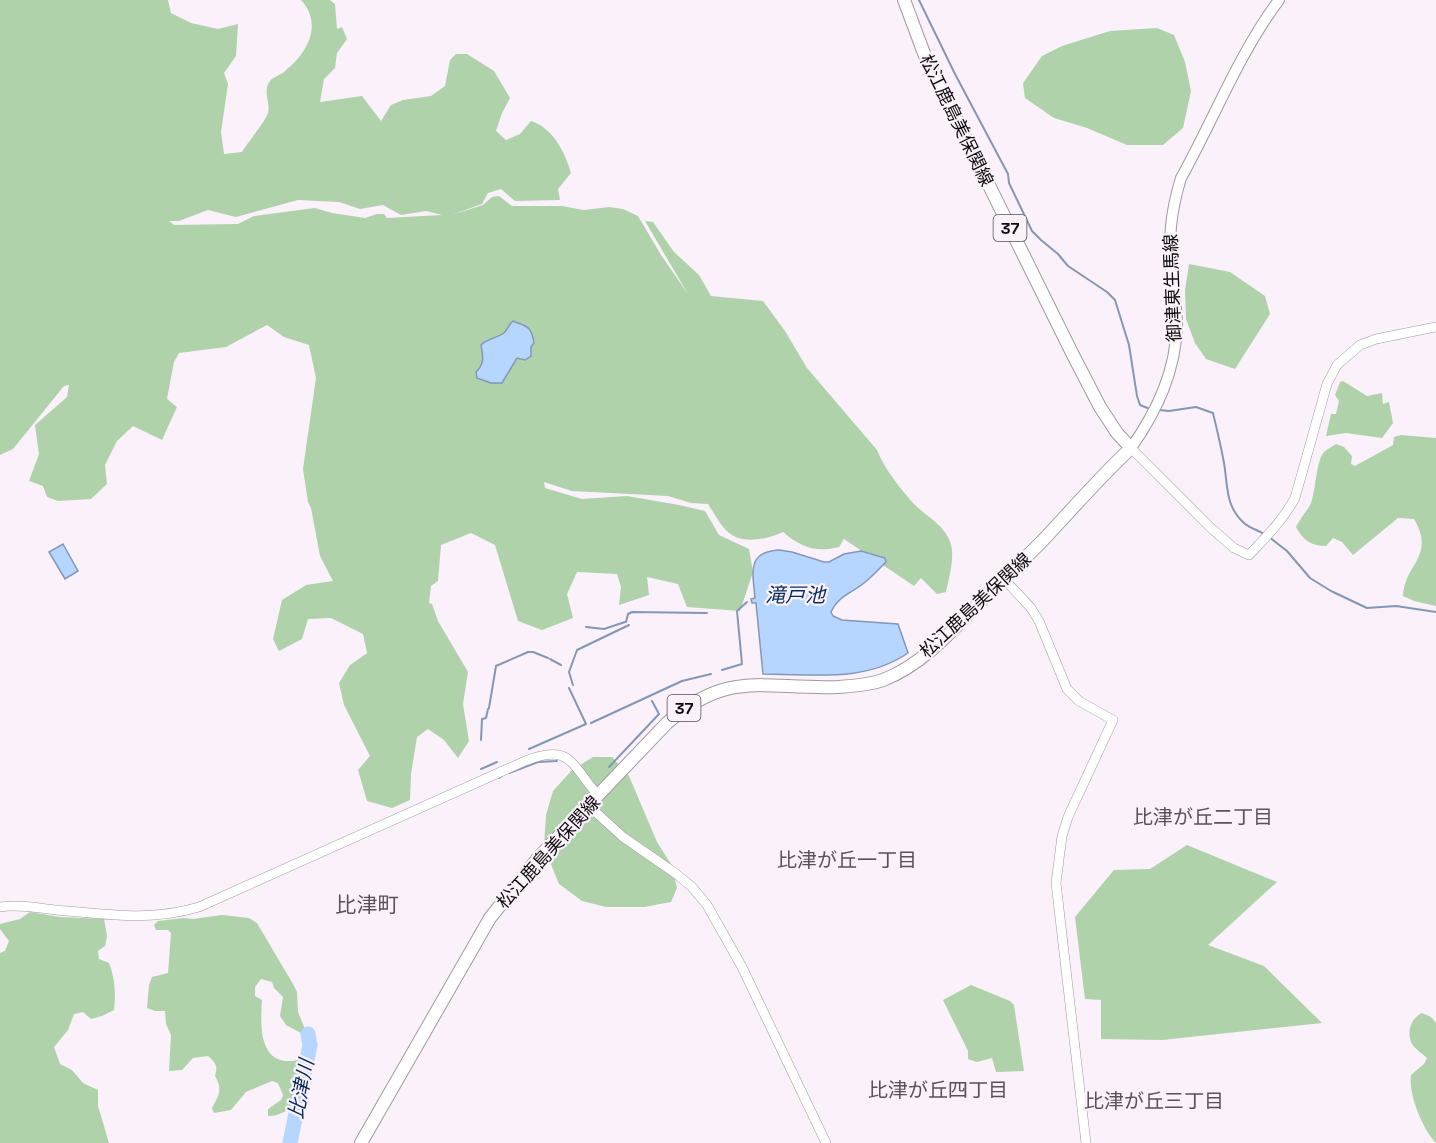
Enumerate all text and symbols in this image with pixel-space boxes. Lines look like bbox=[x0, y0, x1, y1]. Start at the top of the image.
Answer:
street label: 松江鹿島美保関線 bbox=[915, 50, 999, 190]
road number: 37 bbox=[994, 215, 1026, 241]
street label: 御津東生馬線 bbox=[1159, 234, 1185, 342]
street label: 松江鹿島美保関線 bbox=[914, 547, 1036, 663]
water label: 滝戸池 bbox=[765, 582, 827, 608]
road number: 37 bbox=[668, 695, 700, 721]
street label: 松江鹿島美保関線 bbox=[491, 791, 605, 913]
district label: 比津が丘二丁目 bbox=[1133, 804, 1273, 830]
district label: 比津が丘一丁目 bbox=[777, 847, 917, 873]
district label: 比津町 bbox=[336, 891, 399, 918]
water label: 比津川 bbox=[283, 1055, 320, 1121]
district label: 比津が丘四丁目 bbox=[868, 1077, 1008, 1103]
district label: 比津が丘三丁目 bbox=[1084, 1088, 1224, 1114]

